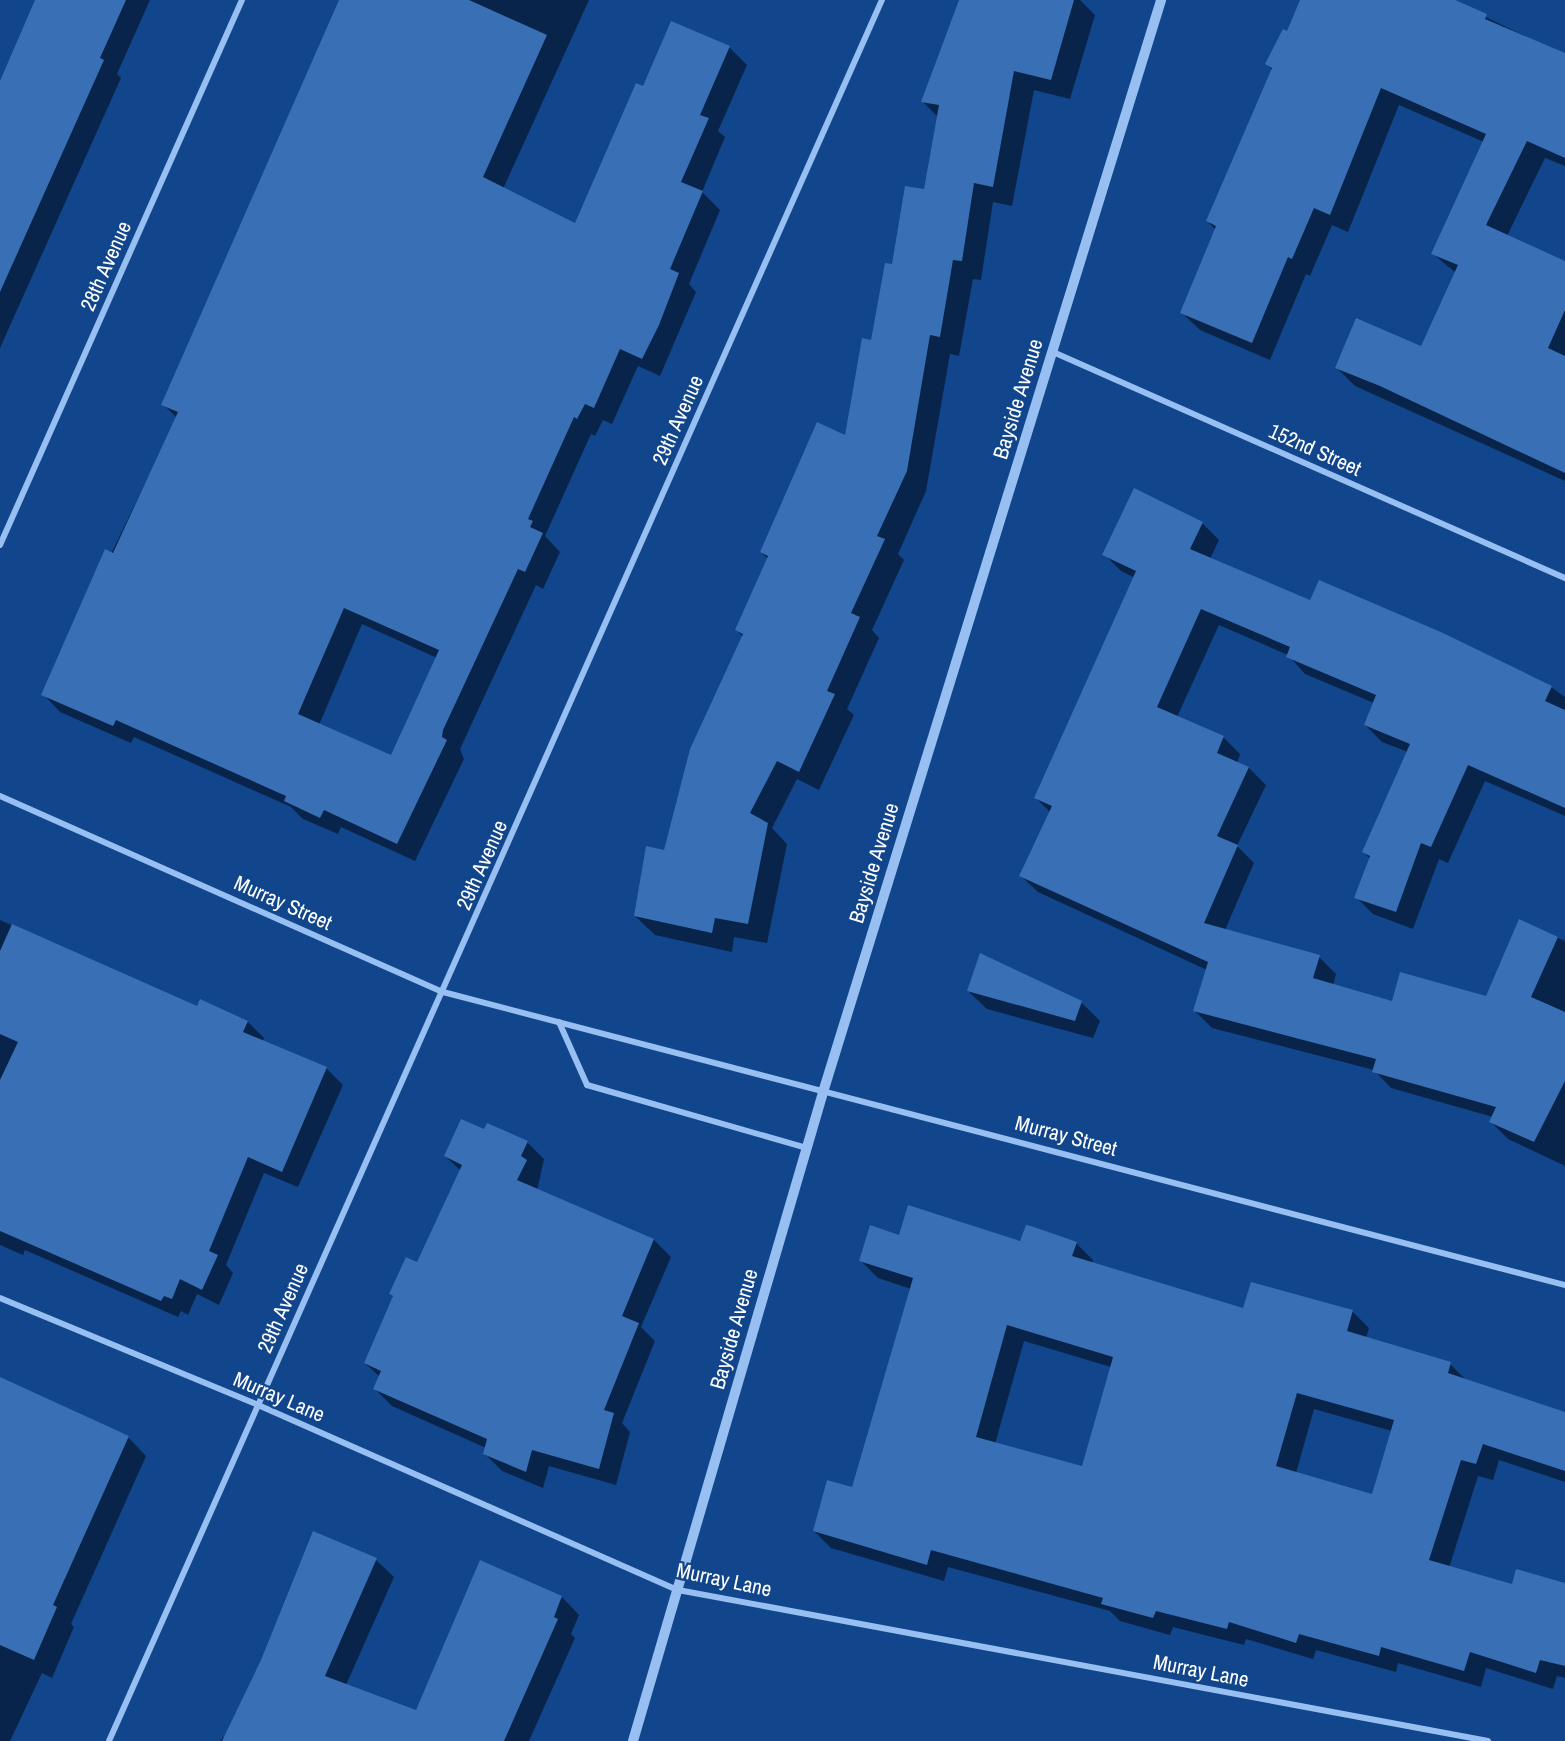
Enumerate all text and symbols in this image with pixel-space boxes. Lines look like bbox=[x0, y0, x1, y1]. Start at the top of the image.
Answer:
street label: 28th Avenue bbox=[75, 217, 137, 315]
street label: Bayside Avenue bbox=[988, 335, 1048, 463]
street label: 29th Avenue bbox=[647, 371, 709, 469]
street label: 152nd Street bbox=[1265, 418, 1365, 482]
street label: Bayside Avenue bbox=[844, 799, 904, 927]
street label: 29th Avenue bbox=[451, 816, 513, 914]
street label: Murray Street bbox=[230, 870, 336, 936]
street label: Murray Street bbox=[1012, 1110, 1120, 1162]
street label: 29th Avenue bbox=[252, 1259, 314, 1357]
street label: Bayside Avenue bbox=[705, 1265, 763, 1393]
street label: Murray Lane bbox=[230, 1367, 328, 1427]
street label: Murray Lane bbox=[674, 1558, 774, 1602]
street label: Murray Lane bbox=[1151, 1649, 1251, 1693]

